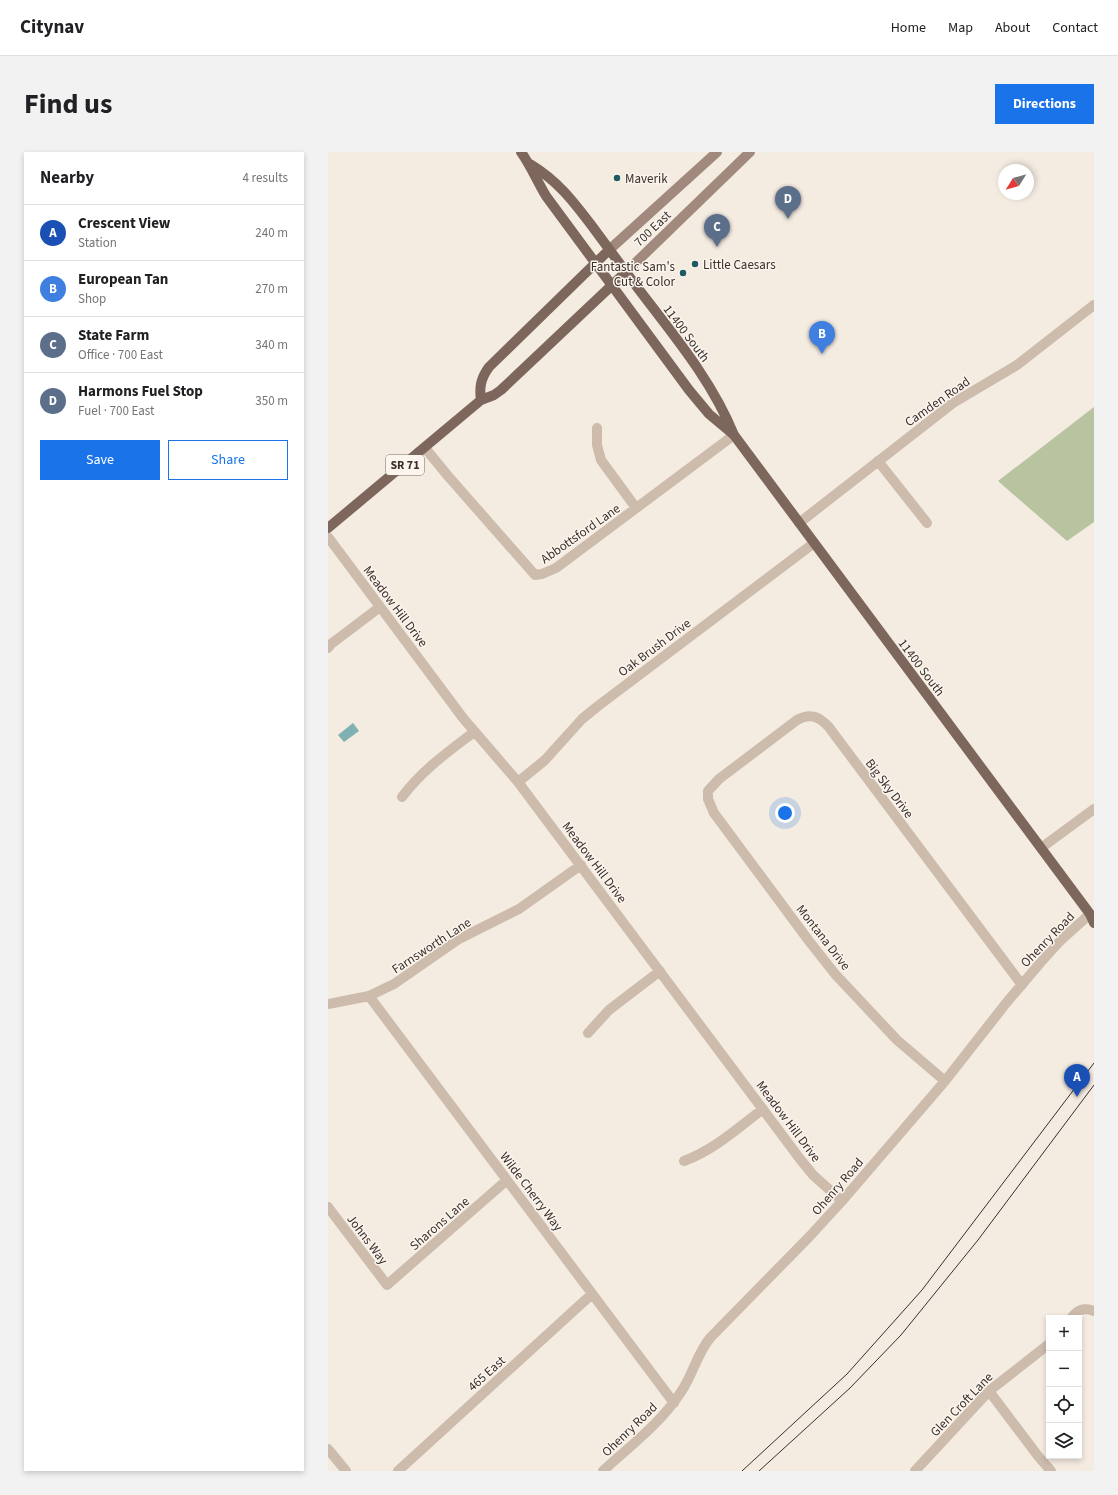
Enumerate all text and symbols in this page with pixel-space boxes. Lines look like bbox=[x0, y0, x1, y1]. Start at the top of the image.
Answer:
text: Citynav bbox=[20, 14, 84, 41]
text: Home bbox=[891, 18, 926, 38]
text: Map bbox=[948, 18, 973, 38]
text: About bbox=[995, 18, 1030, 38]
text: Contact bbox=[1052, 18, 1098, 38]
text: Find us bbox=[24, 84, 112, 124]
button: Directions bbox=[995, 84, 1094, 124]
north arrow bbox=[998, 164, 1034, 200]
text: Nearby bbox=[40, 166, 94, 190]
text: 4 results bbox=[243, 169, 288, 187]
place label: Maverik bbox=[625, 170, 668, 188]
marker: Maverik bbox=[612, 173, 622, 183]
pin: D bbox=[775, 186, 801, 219]
street label: 700 East bbox=[630, 206, 676, 251]
text: Crescent View bbox=[78, 213, 170, 234]
pin: C bbox=[704, 214, 730, 247]
text: A bbox=[49, 224, 57, 242]
text: 240 m bbox=[255, 224, 288, 242]
text: Station bbox=[78, 234, 117, 252]
place label: Little Caesars bbox=[703, 256, 776, 274]
place label: Fantastic Sam's Cut & Color bbox=[591, 258, 676, 291]
marker: Little Caesars bbox=[690, 259, 700, 269]
marker: Fantastic Sam's Cut & Color bbox=[678, 268, 688, 278]
text: European Tan bbox=[78, 269, 168, 290]
text: B bbox=[49, 280, 57, 298]
text: 270 m bbox=[255, 280, 288, 298]
text: Shop bbox=[78, 290, 106, 308]
street label: 11400 South bbox=[659, 301, 714, 366]
pin: B bbox=[809, 321, 835, 354]
text: State Farm bbox=[78, 325, 149, 346]
text: C bbox=[49, 336, 57, 354]
text: 340 m bbox=[255, 336, 288, 354]
text: Office · 700 East bbox=[78, 346, 163, 364]
street label: Camden Road bbox=[901, 373, 974, 431]
text: Harmons Fuel Stop bbox=[78, 381, 203, 402]
text: D bbox=[49, 392, 57, 410]
text: 350 m bbox=[255, 392, 288, 410]
text: Fuel · 700 East bbox=[78, 402, 154, 420]
button: Save bbox=[40, 440, 160, 480]
button: Share bbox=[168, 440, 288, 480]
road number: SR 71 bbox=[386, 455, 424, 475]
street label: Abbottsford Lane bbox=[537, 500, 624, 568]
street label: Meadow Hill Drive bbox=[359, 562, 432, 651]
street label: Oak Brush Drive bbox=[615, 615, 695, 681]
street label: 11400 South bbox=[894, 635, 949, 700]
street label: Big Sky Drive bbox=[861, 755, 918, 822]
your location bbox=[775, 803, 795, 823]
street label: Meadow Hill Drive bbox=[558, 818, 631, 907]
street label: Montana Drive bbox=[792, 901, 855, 974]
street label: Ohenry Road bbox=[1017, 908, 1079, 971]
street label: Farnsworth Lane bbox=[388, 914, 475, 978]
pin: A bbox=[1064, 1064, 1090, 1097]
street label: Meadow Hill Drive bbox=[752, 1077, 825, 1166]
street label: Wilde Cherry Way bbox=[496, 1148, 567, 1235]
street label: Ohenry Road bbox=[808, 1154, 868, 1219]
street label: Sharons Lane bbox=[406, 1193, 473, 1255]
street label: Johns Way bbox=[343, 1211, 392, 1268]
map controls bbox=[1046, 1315, 1082, 1459]
button: + bbox=[1046, 1315, 1082, 1351]
button: − bbox=[1046, 1351, 1082, 1387]
street label: 465 East bbox=[464, 1352, 510, 1395]
street label: Glen Croft Lane bbox=[926, 1369, 997, 1441]
button: locate bbox=[1046, 1387, 1082, 1423]
street label: Ohenry Road bbox=[598, 1399, 661, 1461]
button: layers bbox=[1046, 1423, 1082, 1459]

